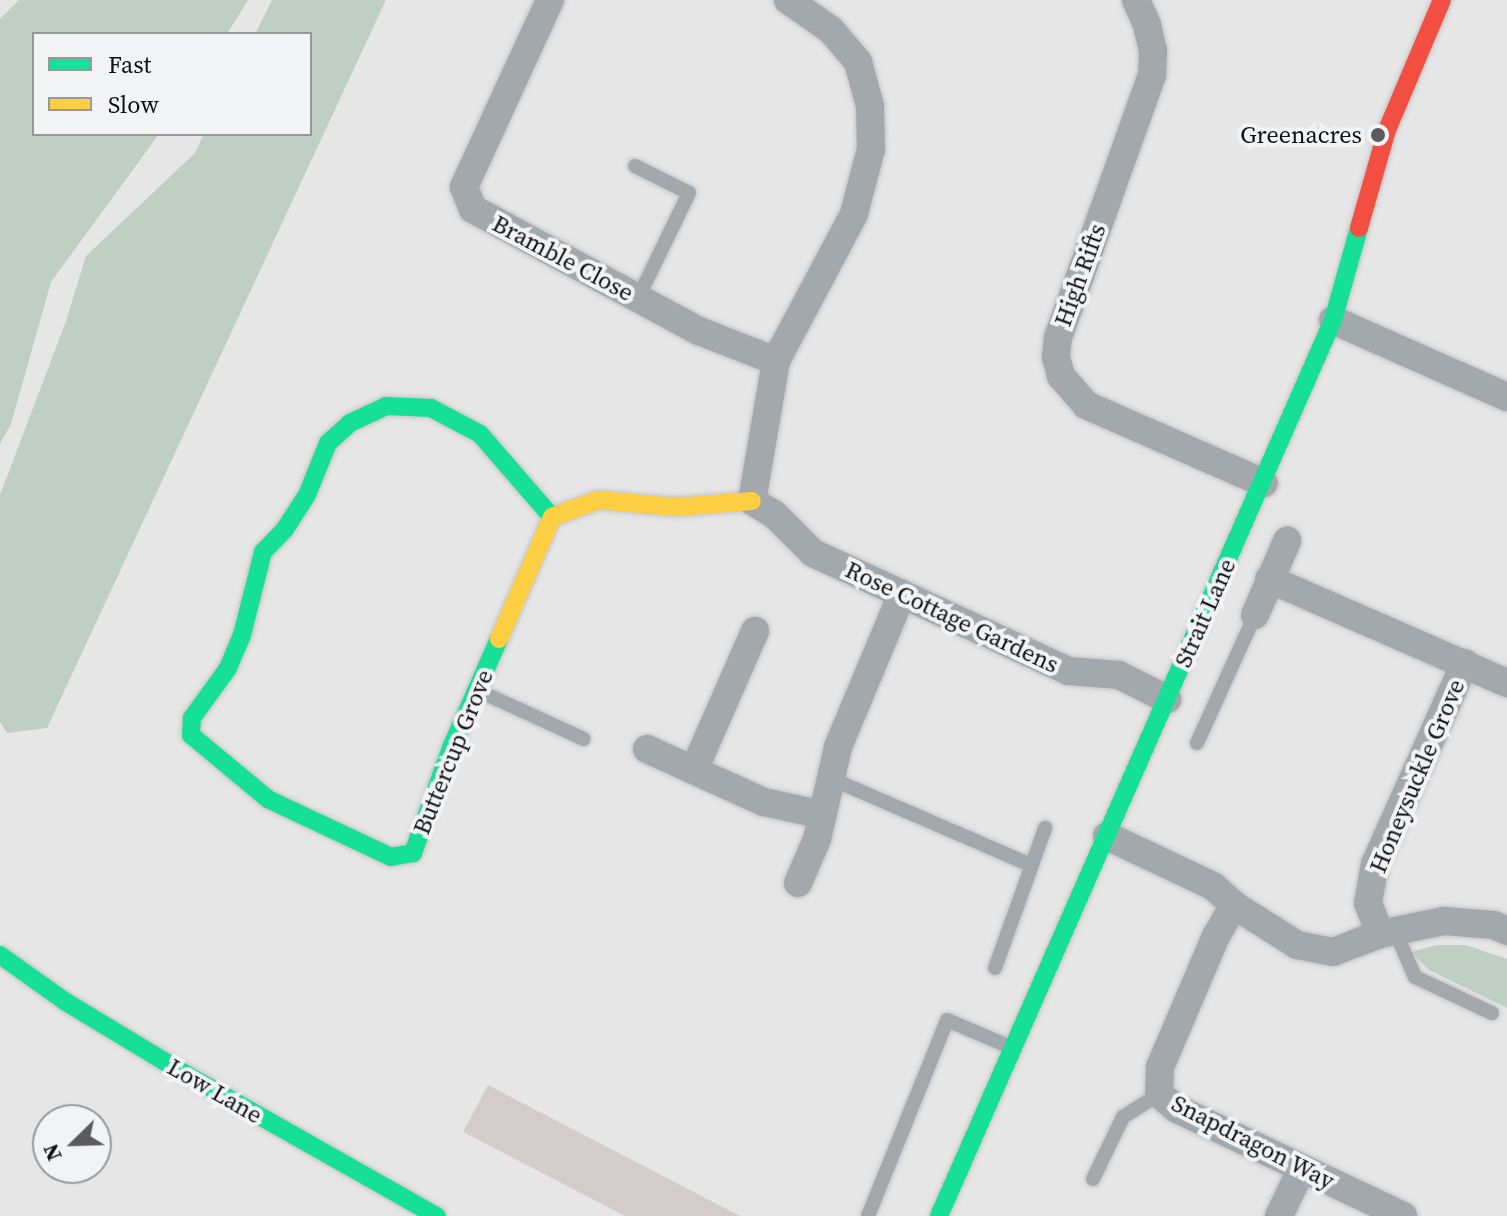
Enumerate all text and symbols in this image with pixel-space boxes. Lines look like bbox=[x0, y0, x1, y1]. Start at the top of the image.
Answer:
legend bbox=[32, 32, 312, 136]
text: Fast bbox=[108, 48, 151, 81]
text: Slow bbox=[108, 88, 159, 121]
place label: Greenacres bbox=[1240, 121, 1362, 149]
marker: Greenacres bbox=[1369, 126, 1387, 144]
street label: Bramble Close bbox=[488, 209, 638, 307]
street label: High Rifts bbox=[1048, 220, 1112, 330]
street label: Strait Lane bbox=[1168, 554, 1242, 672]
street label: Rose Cottage Gardens bbox=[841, 555, 1063, 679]
street label: Buttercup Grove bbox=[407, 665, 499, 839]
street label: Honeysuckle Grove bbox=[1363, 675, 1471, 877]
street label: Low Lane bbox=[163, 1052, 267, 1130]
street label: Snapdragon Way bbox=[1167, 1088, 1339, 1196]
north arrow bbox=[32, 1104, 112, 1184]
text: N bbox=[35, 1139, 69, 1166]

